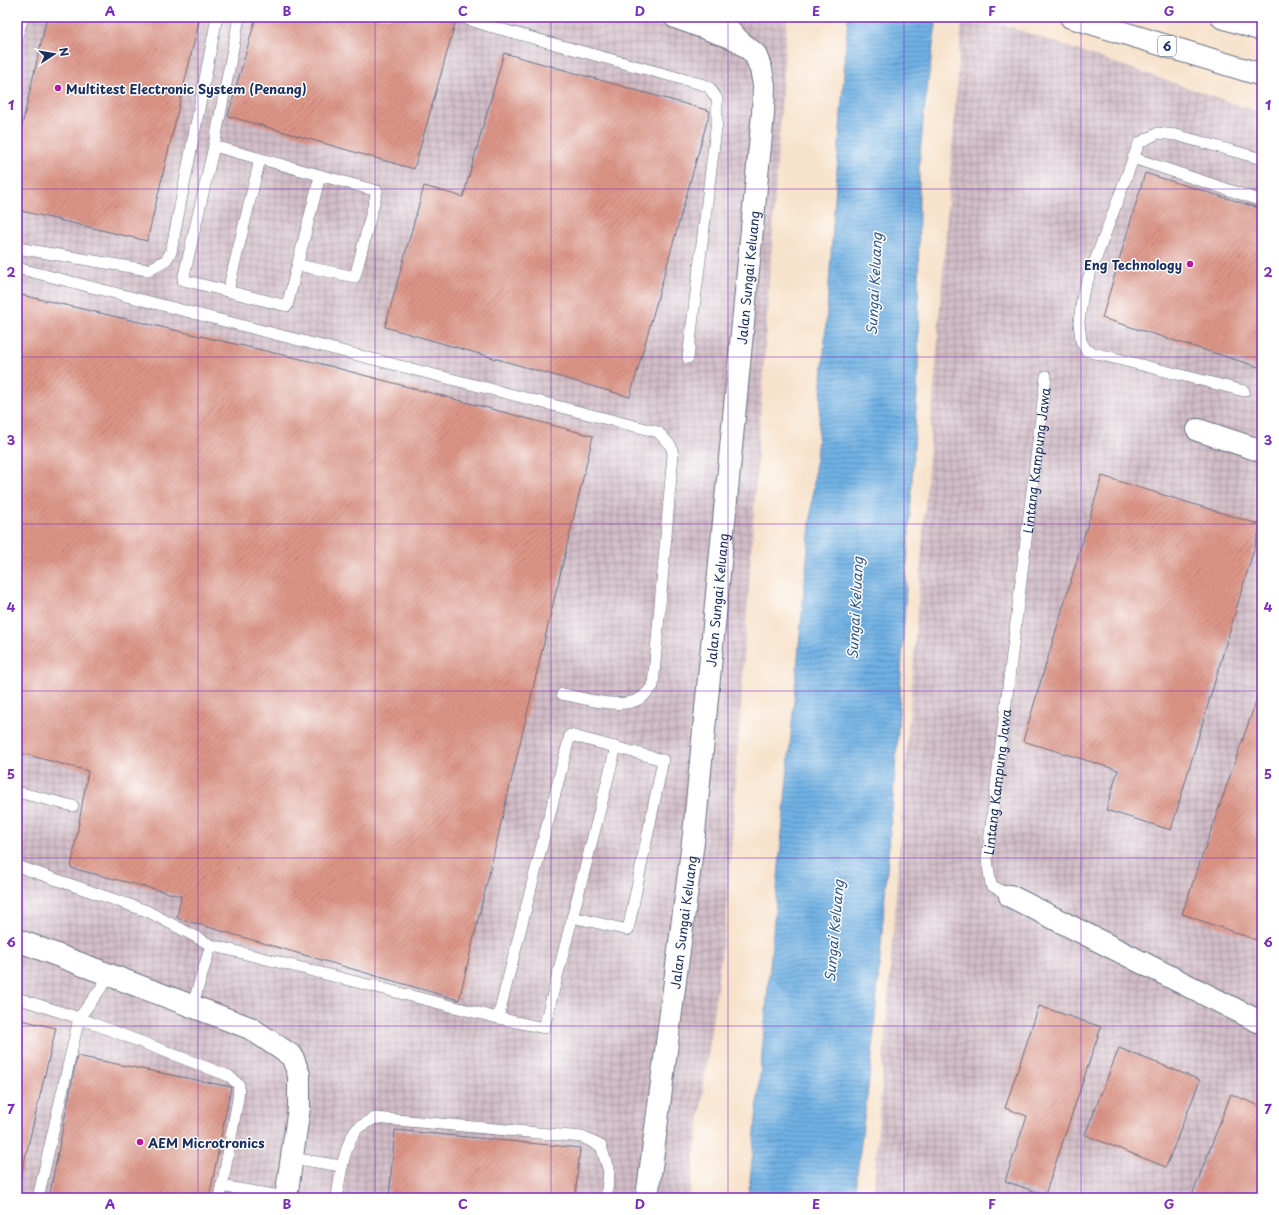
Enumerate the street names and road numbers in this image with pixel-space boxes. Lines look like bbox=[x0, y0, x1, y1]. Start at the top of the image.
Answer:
road number: 6 bbox=[1158, 36, 1176, 56]
street label: Jalan Sungai Keluang bbox=[731, 210, 763, 345]
street label: Lintang Kampung Jawa bbox=[1017, 385, 1054, 534]
street label: Jalan Sungai Keluang bbox=[701, 532, 732, 668]
street label: Lintang Kampung Jawa bbox=[978, 707, 1015, 856]
street label: Jalan Sungai Keluang bbox=[665, 854, 701, 990]

